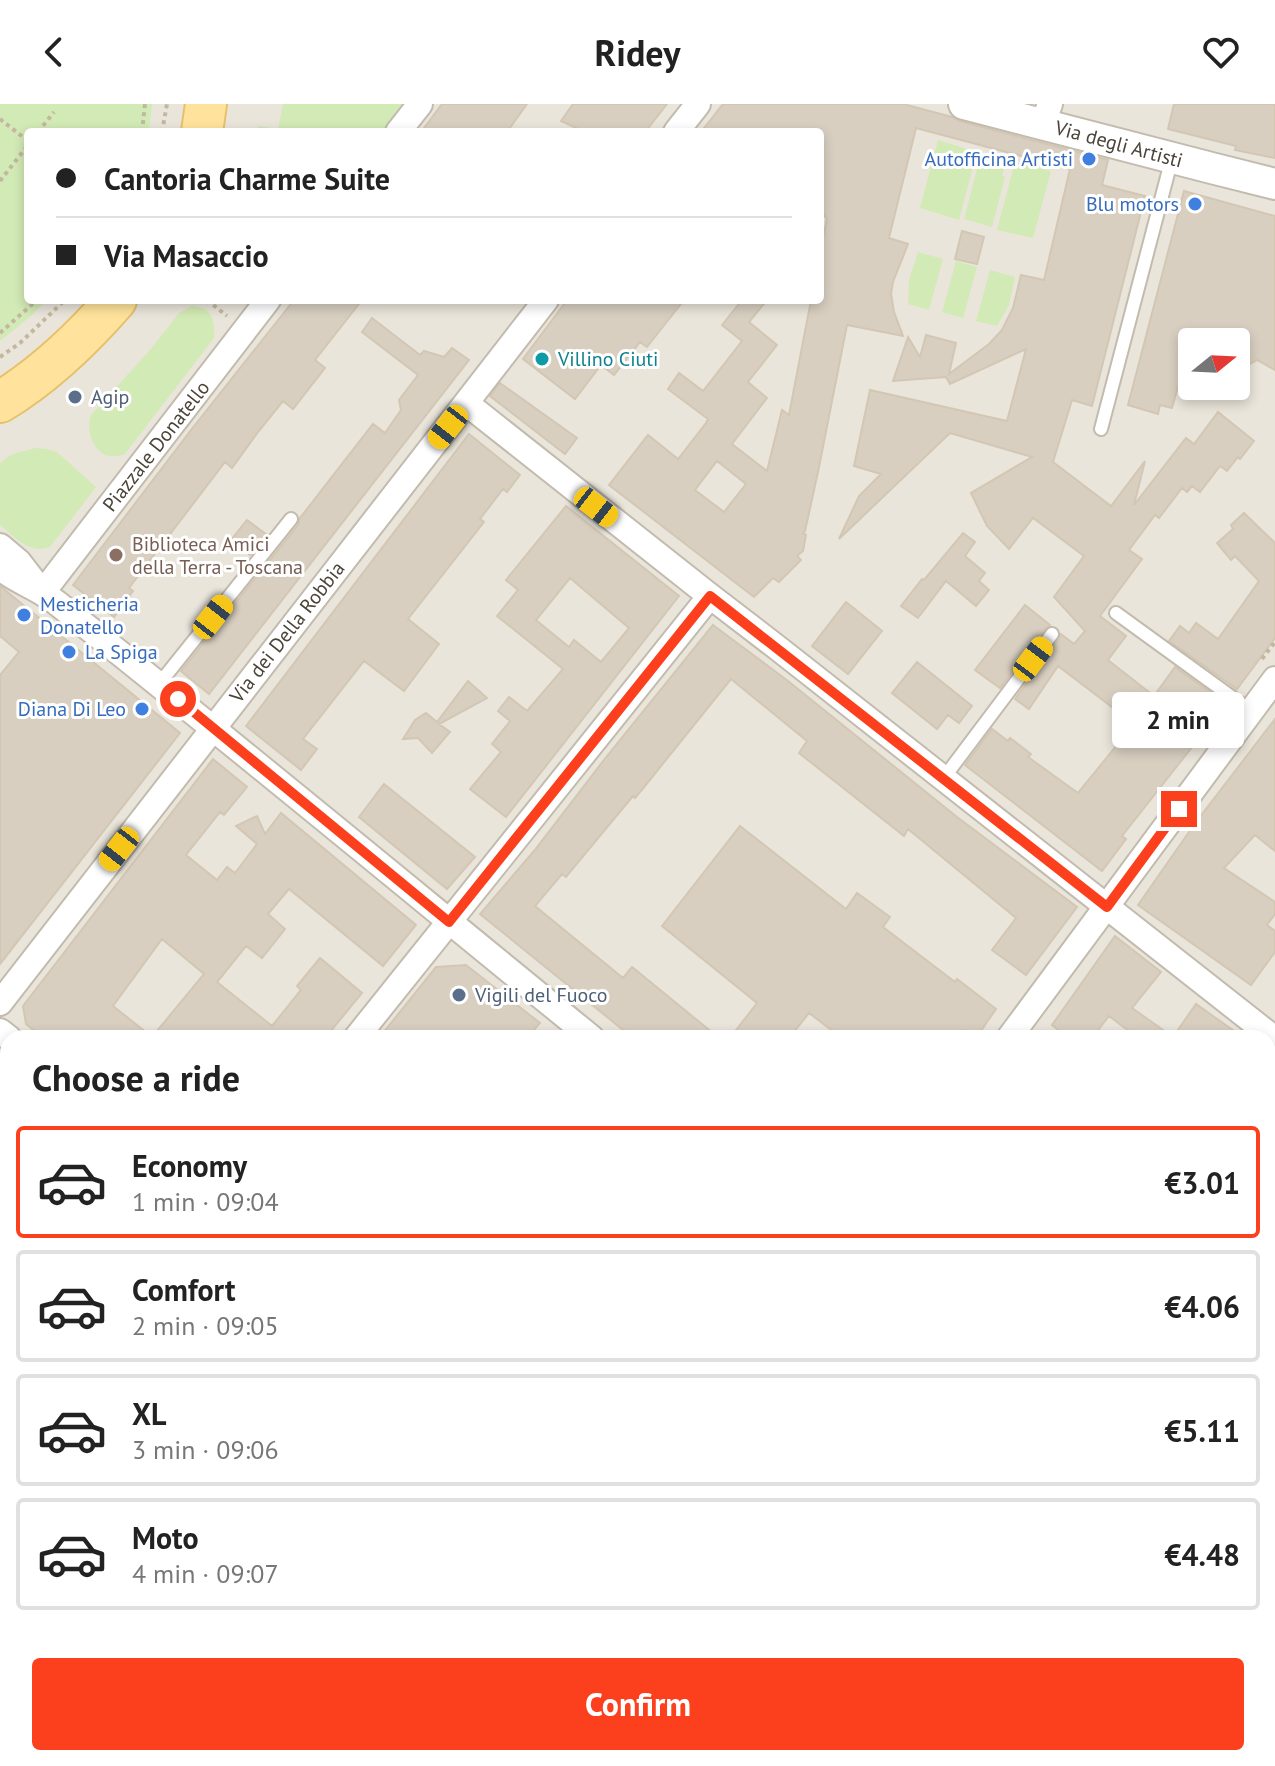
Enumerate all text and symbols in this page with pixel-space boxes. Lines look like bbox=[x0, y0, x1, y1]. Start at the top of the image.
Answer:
text: Ridey bbox=[595, 29, 680, 76]
icon: back bbox=[32, 30, 76, 74]
icon: heart bbox=[1199, 30, 1243, 74]
street label: Via degli Artisti bbox=[1051, 114, 1186, 174]
place label: Autofficina Artisti bbox=[925, 146, 1073, 172]
marker: Autofficina Artisti bbox=[1080, 150, 1098, 168]
text: Cantoria Charme Suite bbox=[104, 159, 390, 198]
place label: Blu motors bbox=[1086, 191, 1179, 217]
marker: Blu motors bbox=[1186, 195, 1204, 213]
text: Via Masaccio bbox=[104, 236, 269, 275]
north arrow bbox=[1178, 328, 1250, 400]
map controls bbox=[1178, 328, 1250, 400]
place label: Villino Ciuti bbox=[557, 346, 658, 372]
marker: Villino Ciuti bbox=[533, 350, 551, 368]
street label: Piazzale Donatello bbox=[97, 375, 215, 517]
place label: Agip bbox=[91, 384, 129, 410]
marker: Agip bbox=[66, 388, 84, 406]
car bbox=[424, 401, 472, 453]
car bbox=[570, 483, 622, 531]
place label: Biblioteca Amici della Terra - Toscana bbox=[132, 531, 303, 580]
marker: Biblioteca Amici della Terra - Toscana bbox=[107, 546, 125, 564]
street label: Via dei Della Robbia bbox=[223, 556, 350, 709]
place label: Mesticheria Donatello bbox=[40, 591, 139, 640]
car bbox=[189, 591, 237, 643]
marker: Mesticheria Donatello bbox=[15, 606, 33, 624]
car bbox=[1009, 633, 1057, 685]
place label: La Spiga bbox=[85, 639, 158, 665]
marker: La Spiga bbox=[60, 643, 78, 661]
route start bbox=[160, 681, 196, 717]
callout: 2 min bbox=[1113, 693, 1245, 749]
place label: Diana Di Leo bbox=[18, 696, 126, 722]
marker: Diana Di Leo bbox=[133, 700, 151, 718]
text: 2 min bbox=[1146, 703, 1210, 736]
route end bbox=[1161, 791, 1197, 827]
car bbox=[95, 823, 143, 875]
place label: Vigili del Fuoco bbox=[474, 982, 608, 1008]
marker: Vigili del Fuoco bbox=[450, 986, 468, 1004]
text: Choose a ride bbox=[32, 1054, 240, 1101]
icon: car bbox=[36, 1146, 108, 1218]
text: Economy bbox=[132, 1146, 247, 1185]
text: €3.01 bbox=[1165, 1163, 1240, 1202]
text: 1 min · 09:04 bbox=[132, 1185, 279, 1218]
icon: car bbox=[36, 1270, 108, 1342]
text: Comfort bbox=[132, 1270, 235, 1309]
text: €4.06 bbox=[1165, 1287, 1240, 1326]
text: 2 min · 09:05 bbox=[132, 1309, 279, 1342]
icon: car bbox=[36, 1394, 108, 1466]
text: XL bbox=[132, 1394, 166, 1433]
text: €5.11 bbox=[1165, 1411, 1240, 1450]
text: 3 min · 09:06 bbox=[132, 1433, 279, 1466]
icon: car bbox=[36, 1518, 108, 1590]
text: Moto bbox=[132, 1518, 199, 1557]
text: €4.48 bbox=[1165, 1535, 1240, 1574]
text: 4 min · 09:07 bbox=[132, 1557, 279, 1590]
button: Confirm bbox=[32, 1658, 1244, 1750]

